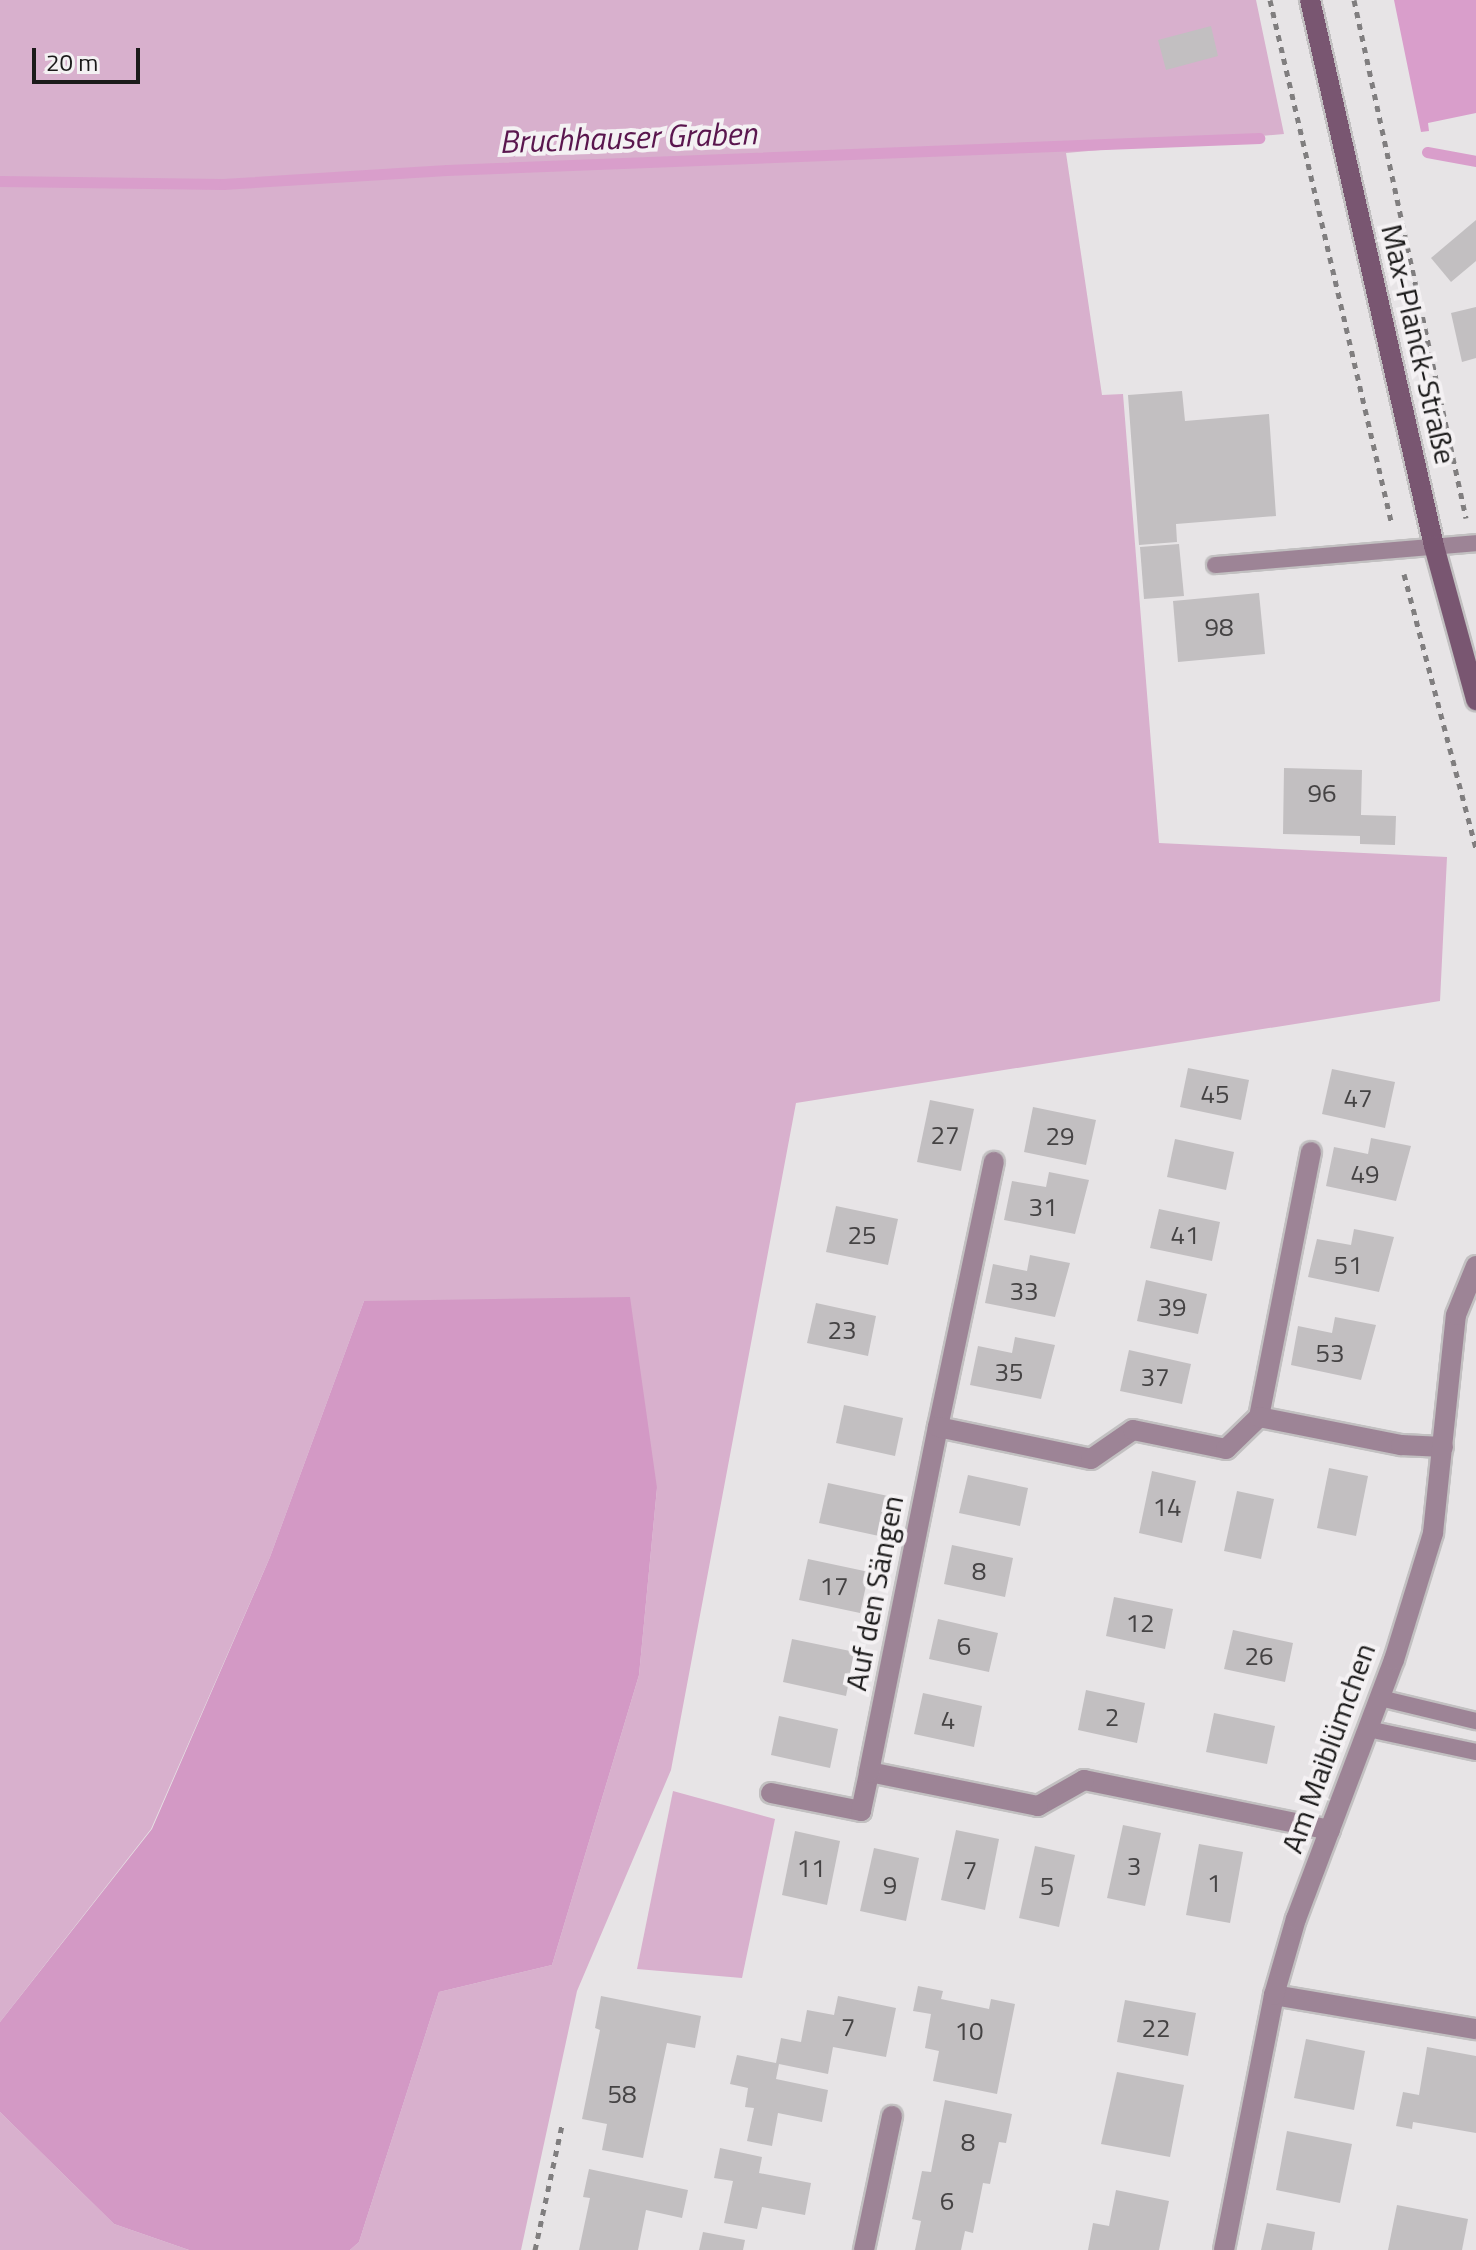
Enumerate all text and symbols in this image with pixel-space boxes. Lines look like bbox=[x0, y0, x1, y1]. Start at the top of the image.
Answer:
scale bar bbox=[36, 32, 144, 82]
text: 20 m bbox=[46, 44, 98, 80]
water label: Bruchhauser Graben bbox=[499, 113, 757, 161]
street label: Max-Planck-Straße bbox=[1374, 221, 1464, 467]
house number: 98 bbox=[1204, 611, 1234, 643]
house number: 96 bbox=[1307, 777, 1337, 809]
house number: 45 bbox=[1200, 1078, 1230, 1110]
house number: 47 bbox=[1343, 1082, 1373, 1114]
house number: 27 bbox=[930, 1119, 960, 1151]
house number: 29 bbox=[1045, 1120, 1075, 1152]
house number: 49 bbox=[1350, 1158, 1380, 1190]
house number: 31 bbox=[1028, 1191, 1058, 1223]
house number: 25 bbox=[847, 1219, 877, 1251]
house number: 41 bbox=[1170, 1219, 1200, 1251]
house number: 51 bbox=[1333, 1249, 1363, 1281]
house number: 33 bbox=[1009, 1275, 1039, 1307]
house number: 39 bbox=[1157, 1291, 1187, 1323]
house number: 23 bbox=[827, 1314, 857, 1346]
house number: 53 bbox=[1315, 1337, 1345, 1369]
house number: 35 bbox=[994, 1356, 1024, 1388]
house number: 37 bbox=[1140, 1361, 1170, 1393]
house number: 14 bbox=[1152, 1491, 1182, 1523]
street label: Auf den Sängen bbox=[837, 1492, 911, 1694]
house number: 8 bbox=[972, 1555, 986, 1587]
house number: 17 bbox=[819, 1570, 849, 1602]
house number: 12 bbox=[1125, 1607, 1155, 1639]
house number: 6 bbox=[957, 1630, 971, 1662]
street label: Am Maiblümchen bbox=[1273, 1638, 1383, 1858]
house number: 26 bbox=[1244, 1640, 1274, 1672]
house number: 2 bbox=[1105, 1701, 1119, 1733]
house number: 4 bbox=[941, 1704, 955, 1736]
house number: 3 bbox=[1127, 1850, 1141, 1882]
house number: 11 bbox=[796, 1852, 826, 1884]
house number: 7 bbox=[963, 1854, 977, 1886]
house number: 1 bbox=[1207, 1867, 1221, 1899]
house number: 9 bbox=[883, 1869, 897, 1901]
house number: 5 bbox=[1040, 1870, 1054, 1902]
house number: 7 bbox=[841, 2011, 855, 2043]
house number: 22 bbox=[1141, 2012, 1171, 2044]
house number: 10 bbox=[954, 2015, 984, 2047]
house number: 58 bbox=[607, 2078, 637, 2110]
house number: 8 bbox=[961, 2126, 975, 2158]
house number: 6 bbox=[940, 2185, 954, 2217]

